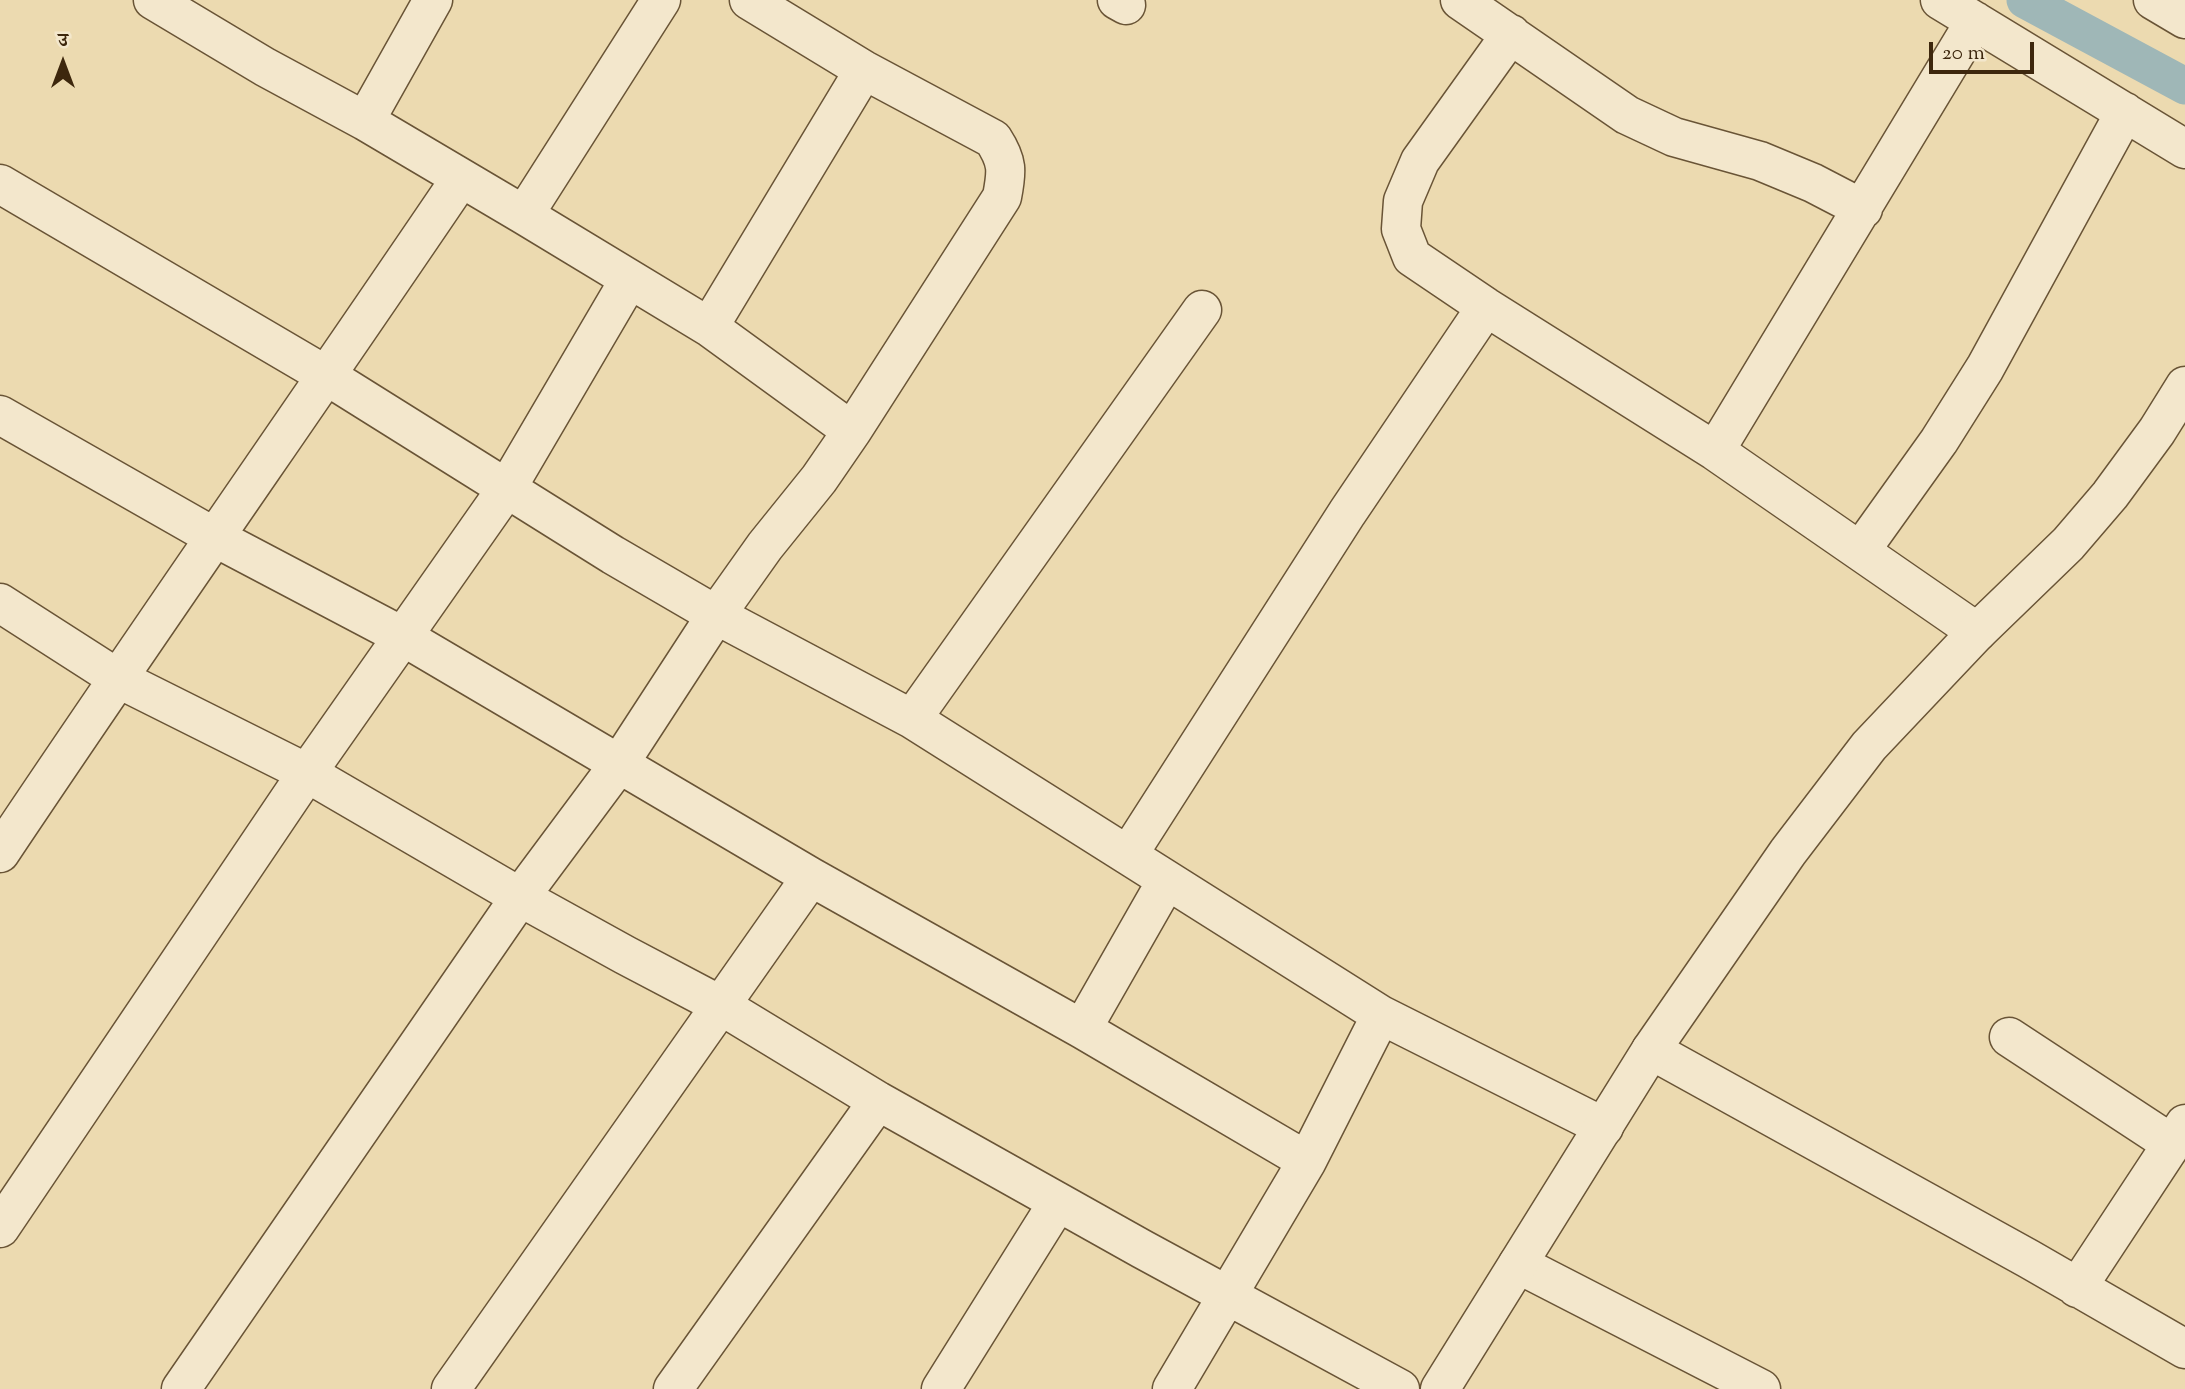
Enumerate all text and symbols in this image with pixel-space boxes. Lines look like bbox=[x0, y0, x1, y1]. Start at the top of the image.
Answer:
north arrow bbox=[28, 28, 98, 98]
text: उ bbox=[58, 28, 68, 55]
scale bar bbox=[1933, 28, 2038, 72]
text: 20 m bbox=[1942, 39, 1985, 69]

